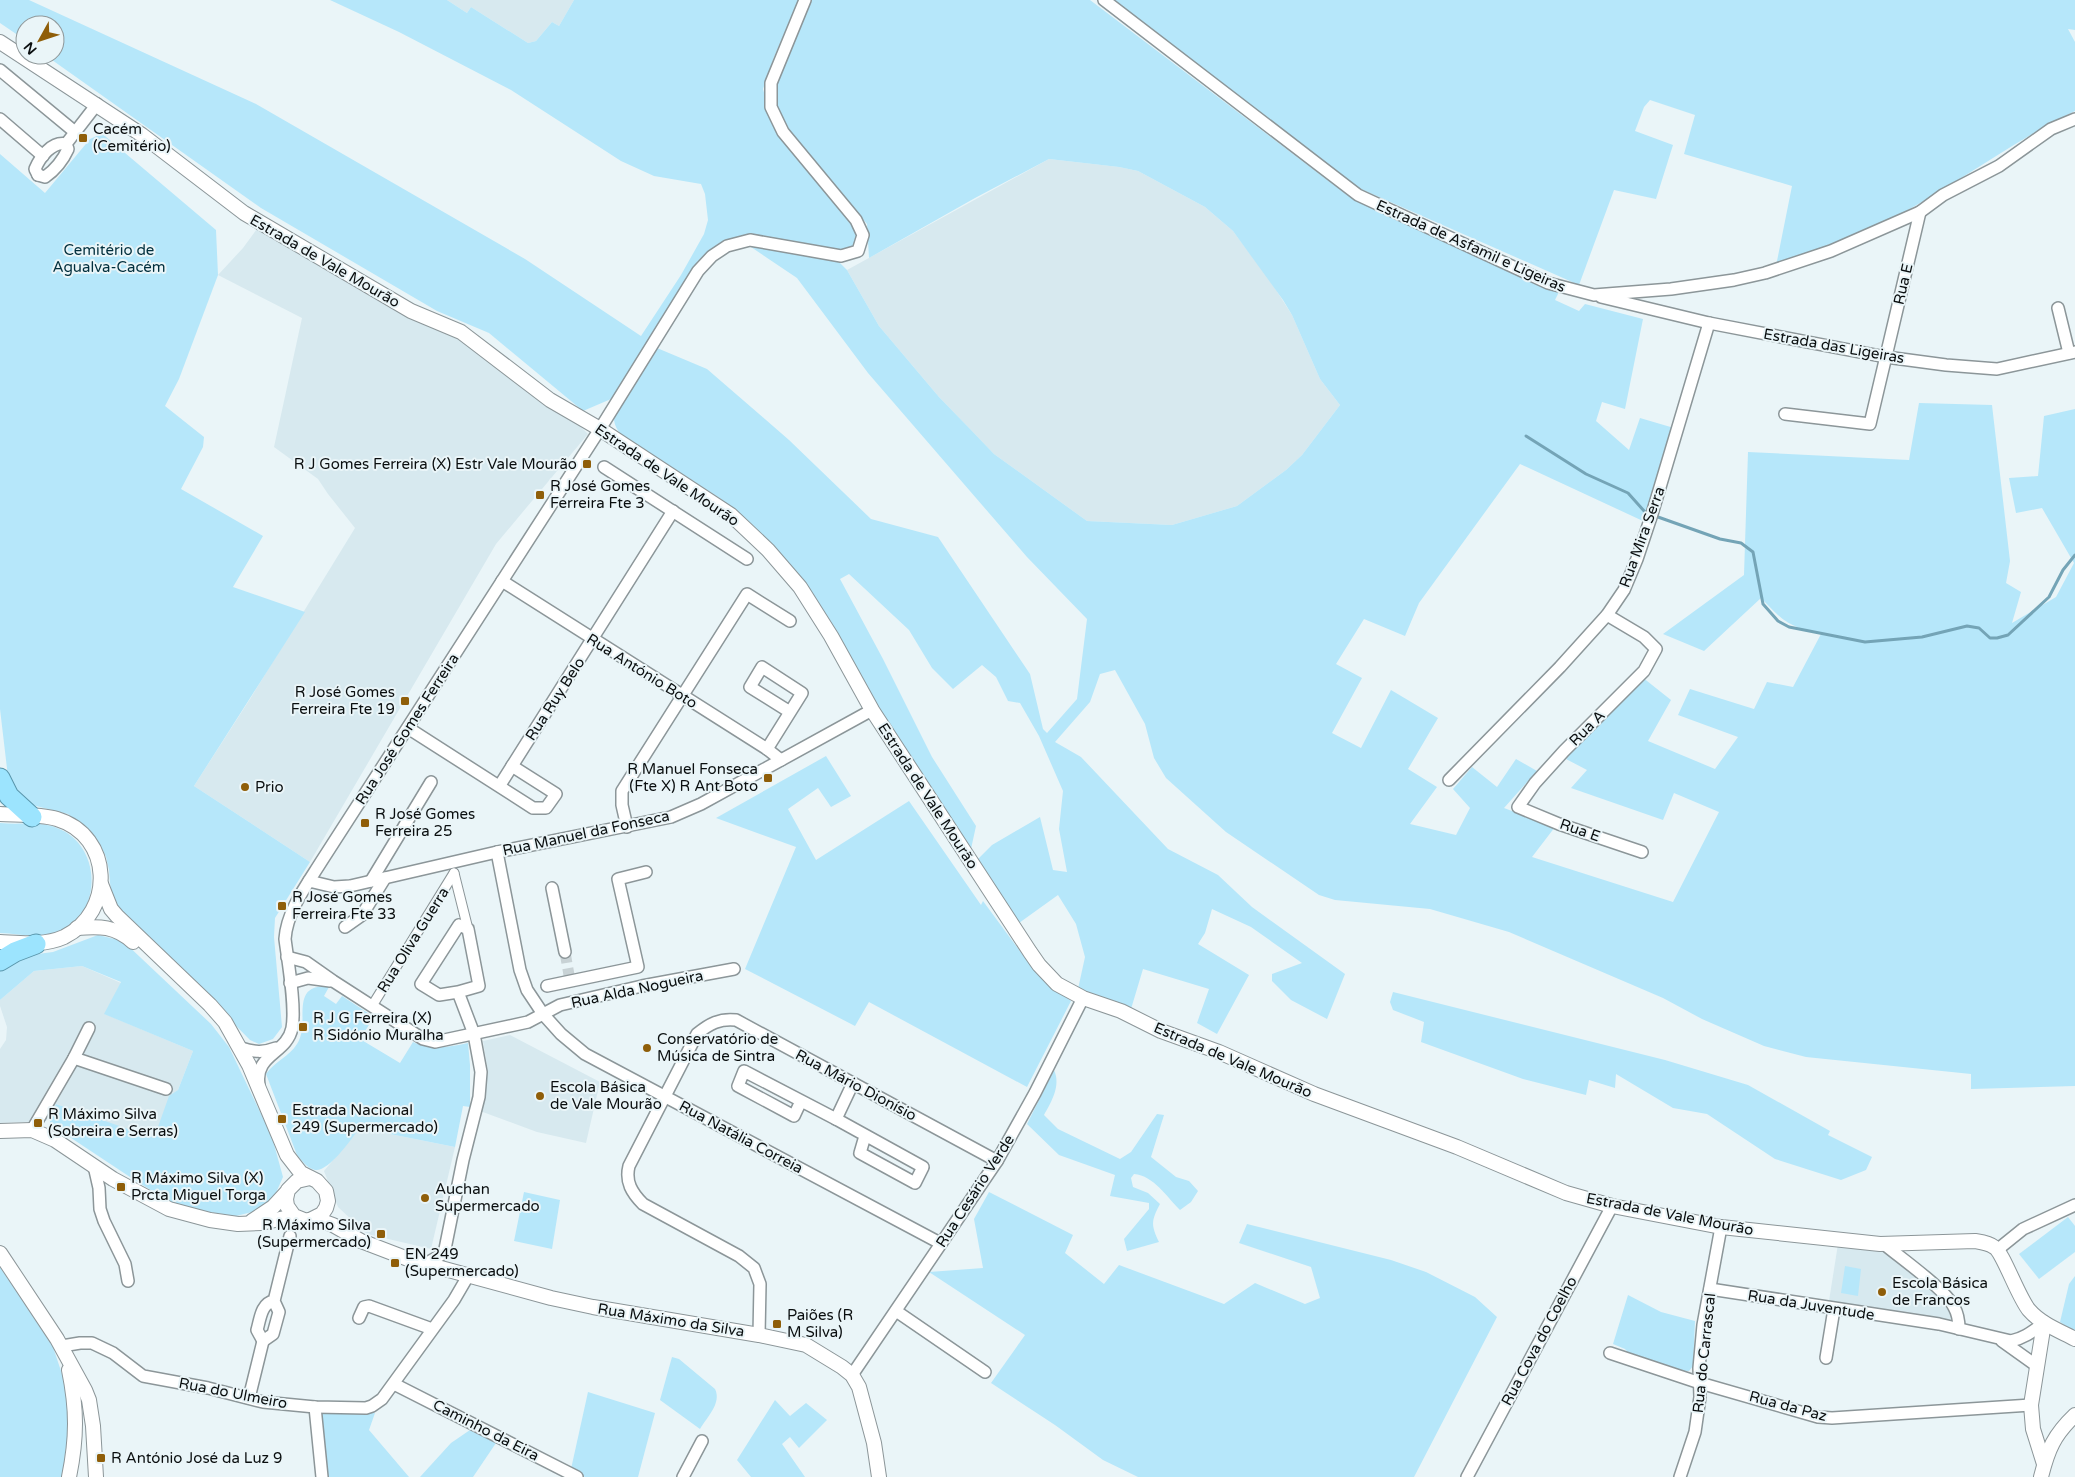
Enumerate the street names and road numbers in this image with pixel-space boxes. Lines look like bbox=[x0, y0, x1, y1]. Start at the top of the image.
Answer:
street label: Estrada de Asfamil e Ligeiras bbox=[1373, 196, 1569, 296]
street label: Estrada de Vale Mourão bbox=[247, 211, 403, 311]
street label: Rua E bbox=[1890, 262, 1916, 306]
street label: Estrada das Ligeiras bbox=[1762, 325, 1906, 367]
street label: Estrada de Vale Mourão bbox=[591, 420, 743, 530]
street label: Rua Mira Serra bbox=[1615, 484, 1669, 590]
street label: Rua António Boto bbox=[583, 630, 701, 712]
street label: Rua José Gomes Ferreira bbox=[351, 650, 463, 808]
street label: Rua Ruy Belo bbox=[521, 654, 589, 744]
street label: Rua A bbox=[1565, 706, 1609, 750]
street label: Estrada de Vale Mourão bbox=[874, 720, 982, 872]
street label: Rua Manuel da Fonseca bbox=[501, 807, 671, 859]
street label: Rua E bbox=[1557, 815, 1603, 845]
street label: Rua Oliva Guerra bbox=[373, 884, 453, 996]
street label: Rua Alda Nogueira bbox=[569, 966, 705, 1012]
street label: Estrada de Vale Mourão bbox=[1151, 1018, 1315, 1102]
street label: Rua Mário Dionísio bbox=[792, 1045, 920, 1125]
street label: Rua Natália Correia bbox=[676, 1097, 806, 1177]
street label: Rua Cesário Verde bbox=[932, 1131, 1018, 1251]
street label: Estrada de Vale Mourão bbox=[1585, 1189, 1755, 1239]
street label: Rua Cova do Coelho bbox=[1497, 1273, 1581, 1409]
street label: Rua da Juventude bbox=[1746, 1286, 1876, 1324]
street label: Rua do Carrascal bbox=[1689, 1292, 1719, 1414]
street label: Rua Máximo da Silva bbox=[596, 1300, 746, 1340]
street label: Rua do Ulmeiro bbox=[177, 1374, 289, 1412]
street label: Rua da Paz bbox=[1747, 1387, 1829, 1425]
street label: Caminho da Eira bbox=[430, 1395, 542, 1465]

